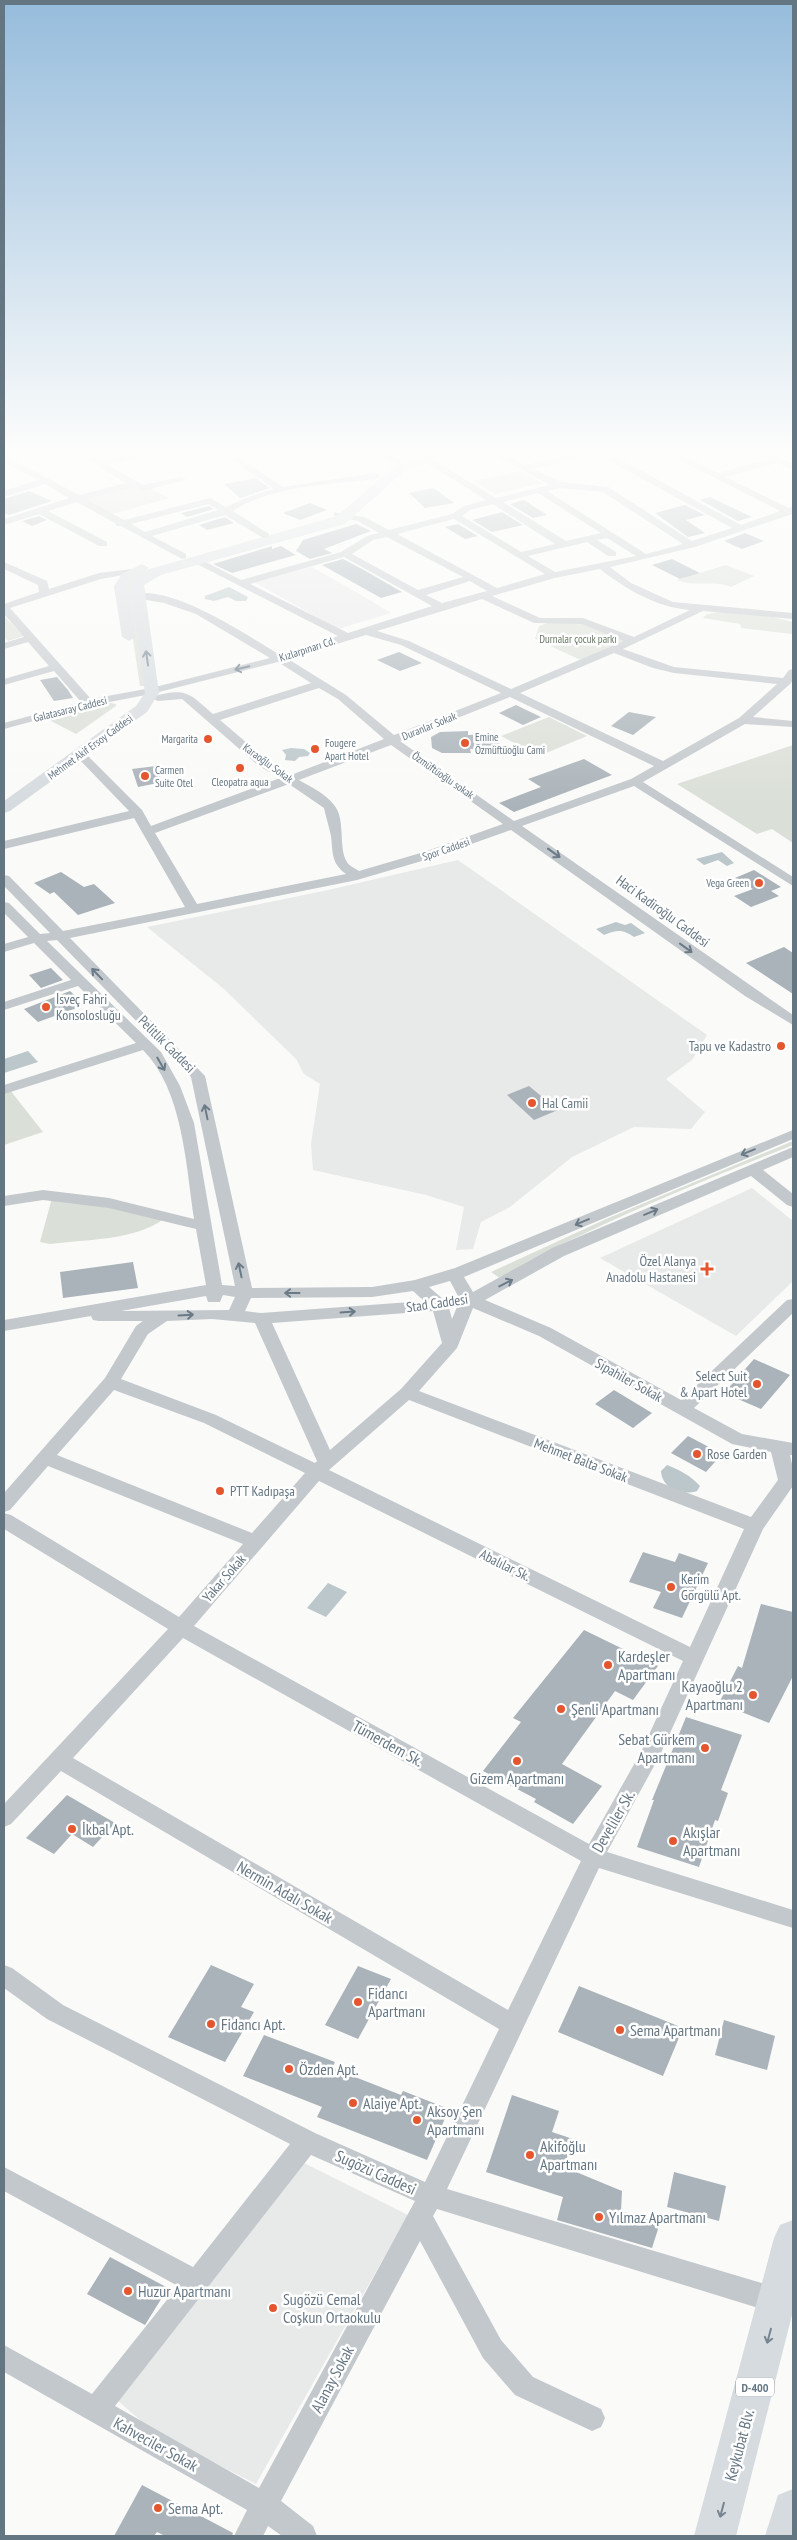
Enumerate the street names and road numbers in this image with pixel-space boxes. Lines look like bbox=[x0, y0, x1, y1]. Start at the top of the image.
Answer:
street label: Kızlarpınarı Cd. bbox=[277, 633, 337, 665]
street label: Galatasaray Caddesi bbox=[32, 693, 108, 725]
street label: Duranlar Sokak bbox=[400, 708, 459, 743]
street label: Mehmet Akif Ersoy Caddesi bbox=[45, 711, 135, 783]
street label: Karaoğlu Sokak bbox=[240, 740, 296, 786]
street label: Özmüftüoğlu sokak bbox=[409, 748, 477, 802]
street label: Spor Caddesi bbox=[421, 834, 471, 864]
street label: Haci Kadiroğlu Caddesi bbox=[613, 871, 713, 951]
street label: Pelitlik Caddesi bbox=[135, 1012, 199, 1076]
street label: Stad Caddesi bbox=[405, 1290, 469, 1316]
street label: Sipahiler Sokak bbox=[592, 1354, 666, 1406]
street label: Mehmet Balta Sokak bbox=[532, 1434, 631, 1486]
street label: Abalılar Sk. bbox=[477, 1545, 533, 1585]
street label: Yakar Sokak bbox=[198, 1550, 250, 1606]
street label: Tümerdem Sk. bbox=[349, 1715, 427, 1771]
street label: Develiler Sk. bbox=[587, 1786, 639, 1856]
street label: Nermin Adalı Sokak bbox=[233, 1856, 337, 1928]
street label: Sugözü Caddesi bbox=[332, 2145, 420, 2199]
street label: Alanay Sokak bbox=[306, 2342, 358, 2416]
road number: D-400 bbox=[736, 2378, 774, 2396]
street label: Keykubat Blv. bbox=[720, 2407, 758, 2483]
street label: Kahveciler Sokak bbox=[110, 2413, 202, 2476]

